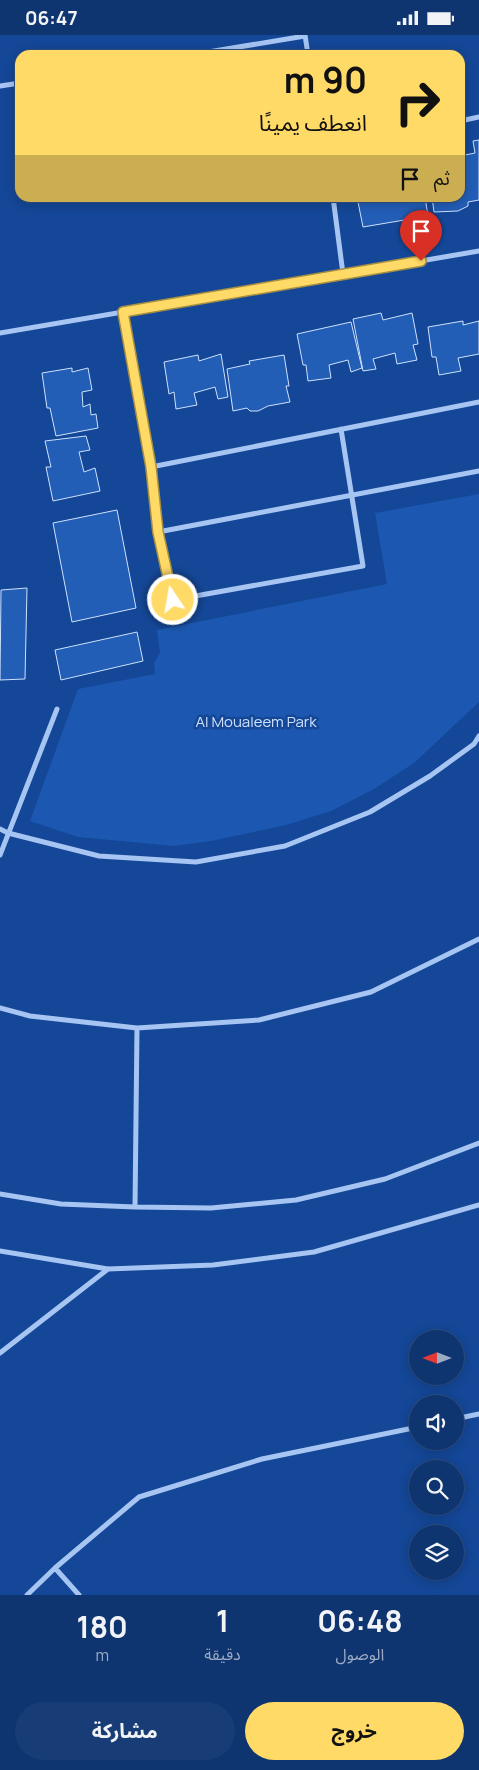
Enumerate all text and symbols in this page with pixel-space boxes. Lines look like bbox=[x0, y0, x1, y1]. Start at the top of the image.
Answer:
text: 06:47 bbox=[25, 5, 78, 31]
text: 90 m bbox=[284, 56, 367, 104]
icon: right bbox=[385, 70, 450, 135]
text: انعطف يمينًا bbox=[259, 108, 367, 138]
icon: arrive bbox=[396, 165, 424, 193]
text: ثم bbox=[434, 165, 450, 191]
pin bbox=[400, 210, 442, 261]
icon: arrive bbox=[407, 217, 435, 245]
position arrow bbox=[146, 573, 198, 625]
park label: Al Moualeem Park bbox=[195, 711, 317, 732]
north arrow bbox=[409, 1330, 464, 1385]
map controls bbox=[409, 1330, 464, 1580]
button: sound bbox=[409, 1395, 464, 1450]
button: search bbox=[409, 1460, 464, 1515]
button: layers bbox=[409, 1525, 464, 1580]
text: 1 bbox=[216, 1600, 229, 1641]
text: 06:48 bbox=[317, 1600, 403, 1641]
text: 180 bbox=[77, 1606, 128, 1647]
text: دقيقة bbox=[204, 1643, 241, 1665]
text: الوصول bbox=[336, 1643, 384, 1665]
text: m bbox=[95, 1644, 109, 1666]
button: مشاركة bbox=[15, 1702, 235, 1760]
button: خروج bbox=[245, 1702, 464, 1760]

